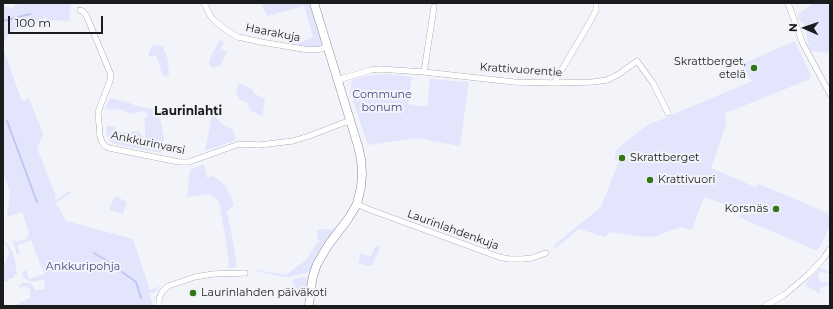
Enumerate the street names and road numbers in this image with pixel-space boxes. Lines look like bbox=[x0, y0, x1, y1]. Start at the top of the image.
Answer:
street label: Haarakuja bbox=[244, 21, 302, 45]
street label: Krattivuorentie bbox=[479, 61, 563, 79]
street label: Ankkurinvarsi bbox=[110, 129, 186, 157]
street label: Laurinlahdenkuja bbox=[405, 207, 501, 253]

